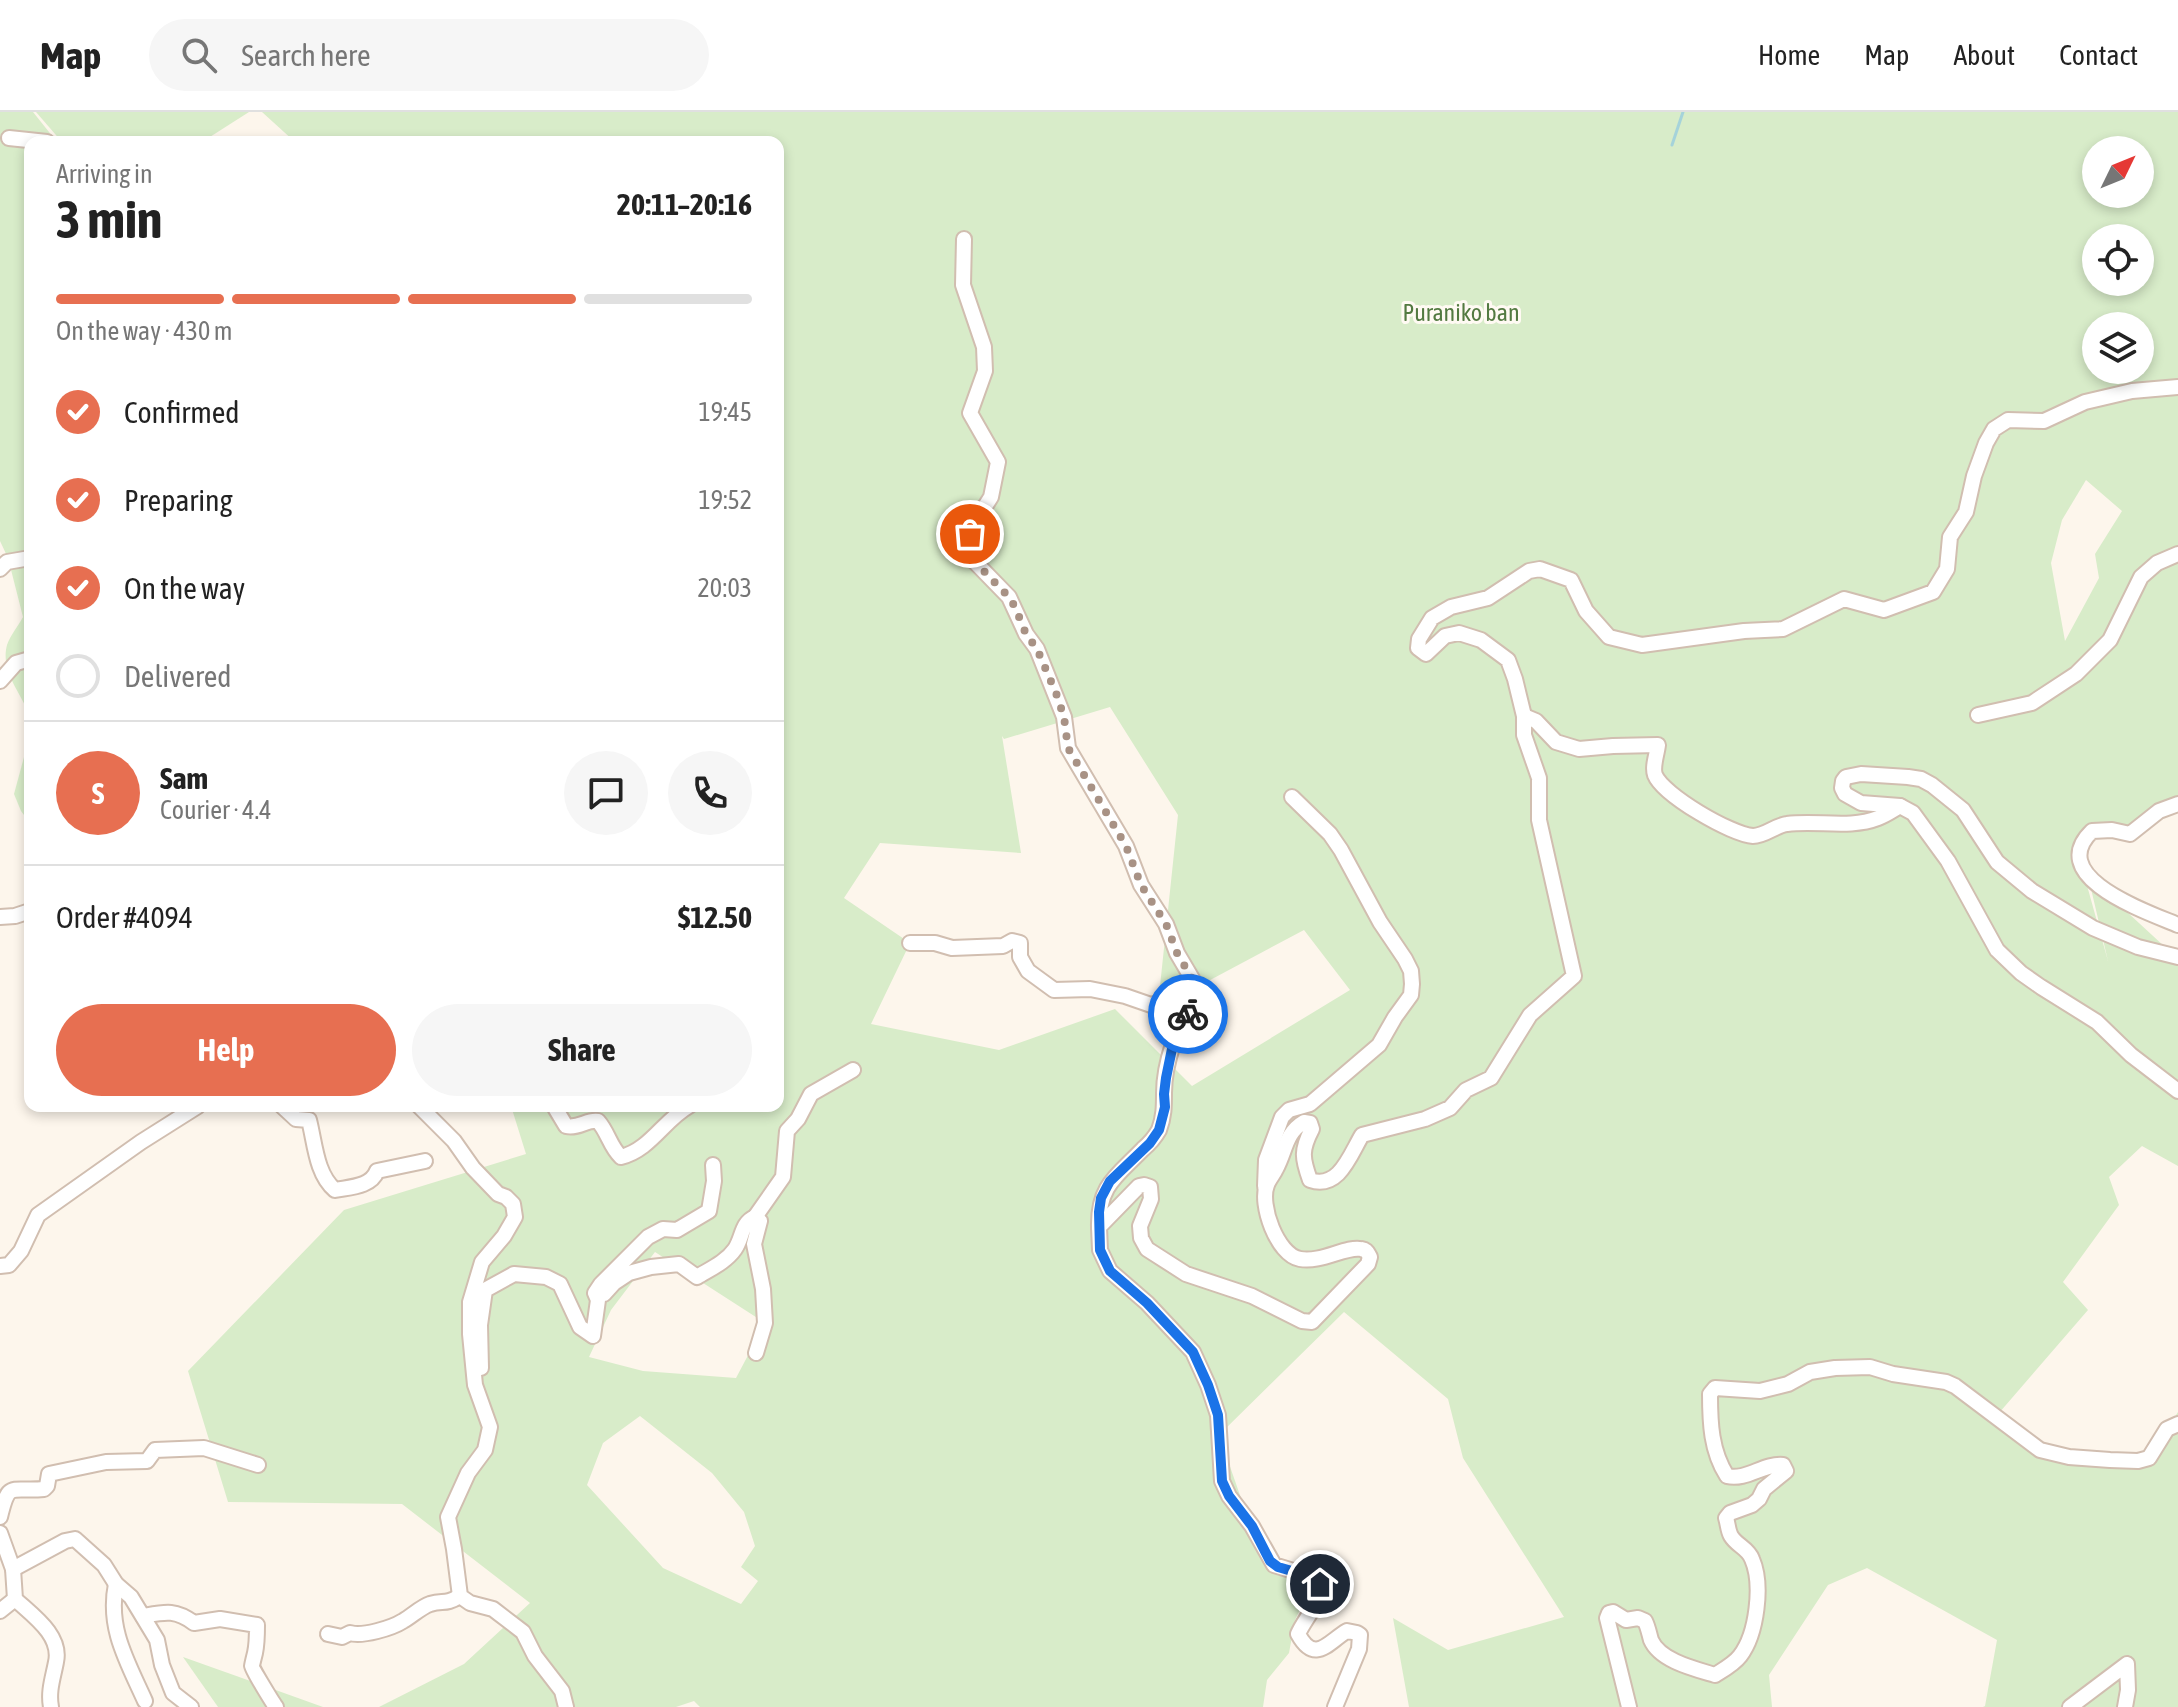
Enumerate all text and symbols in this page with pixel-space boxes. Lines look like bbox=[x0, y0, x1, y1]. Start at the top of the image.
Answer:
search box bbox=[149, 19, 709, 91]
icon: search bbox=[177, 33, 221, 77]
text: Map bbox=[40, 34, 101, 77]
text: Search here bbox=[241, 38, 371, 72]
text: Home bbox=[1758, 39, 1820, 71]
text: Map bbox=[1864, 39, 1909, 71]
text: About bbox=[1953, 39, 2015, 71]
text: Contact bbox=[2059, 39, 2138, 71]
north arrow bbox=[2082, 136, 2154, 208]
map controls bbox=[2082, 136, 2154, 384]
text: Arriving in bbox=[56, 159, 153, 189]
text: 20:11–20:16 bbox=[617, 187, 752, 221]
text: 3 min bbox=[56, 189, 162, 249]
button: locate bbox=[2082, 224, 2154, 296]
park label: Puraniko ban bbox=[1402, 299, 1520, 326]
button: layers bbox=[2082, 312, 2154, 384]
text: On the way · 430 m bbox=[56, 316, 233, 346]
icon: check bbox=[56, 390, 100, 434]
text: Confirmed bbox=[124, 395, 239, 429]
text: 19:45 bbox=[698, 397, 752, 427]
icon: check bbox=[56, 478, 100, 522]
text: Preparing bbox=[124, 483, 233, 517]
text: 19:52 bbox=[698, 485, 752, 515]
pin bbox=[936, 500, 1004, 568]
icon: bag bbox=[948, 512, 992, 556]
icon: check bbox=[56, 566, 100, 610]
text: On the way bbox=[124, 571, 245, 605]
text: 20:03 bbox=[697, 573, 752, 603]
text: Delivered bbox=[124, 659, 232, 693]
button: chat bbox=[564, 751, 648, 835]
button: phone bbox=[668, 751, 752, 835]
text: Sam bbox=[160, 761, 208, 795]
text: S bbox=[92, 776, 104, 810]
text: Courier · 4.4 bbox=[160, 795, 271, 825]
text: Order #4094 bbox=[56, 900, 193, 934]
text: $12.50 bbox=[678, 900, 752, 934]
courier bbox=[1148, 974, 1228, 1054]
icon: bike bbox=[1166, 992, 1210, 1036]
button: Help bbox=[56, 1004, 396, 1096]
button: Share bbox=[412, 1004, 752, 1096]
pin bbox=[1286, 1550, 1354, 1618]
icon: home bbox=[1298, 1562, 1342, 1606]

